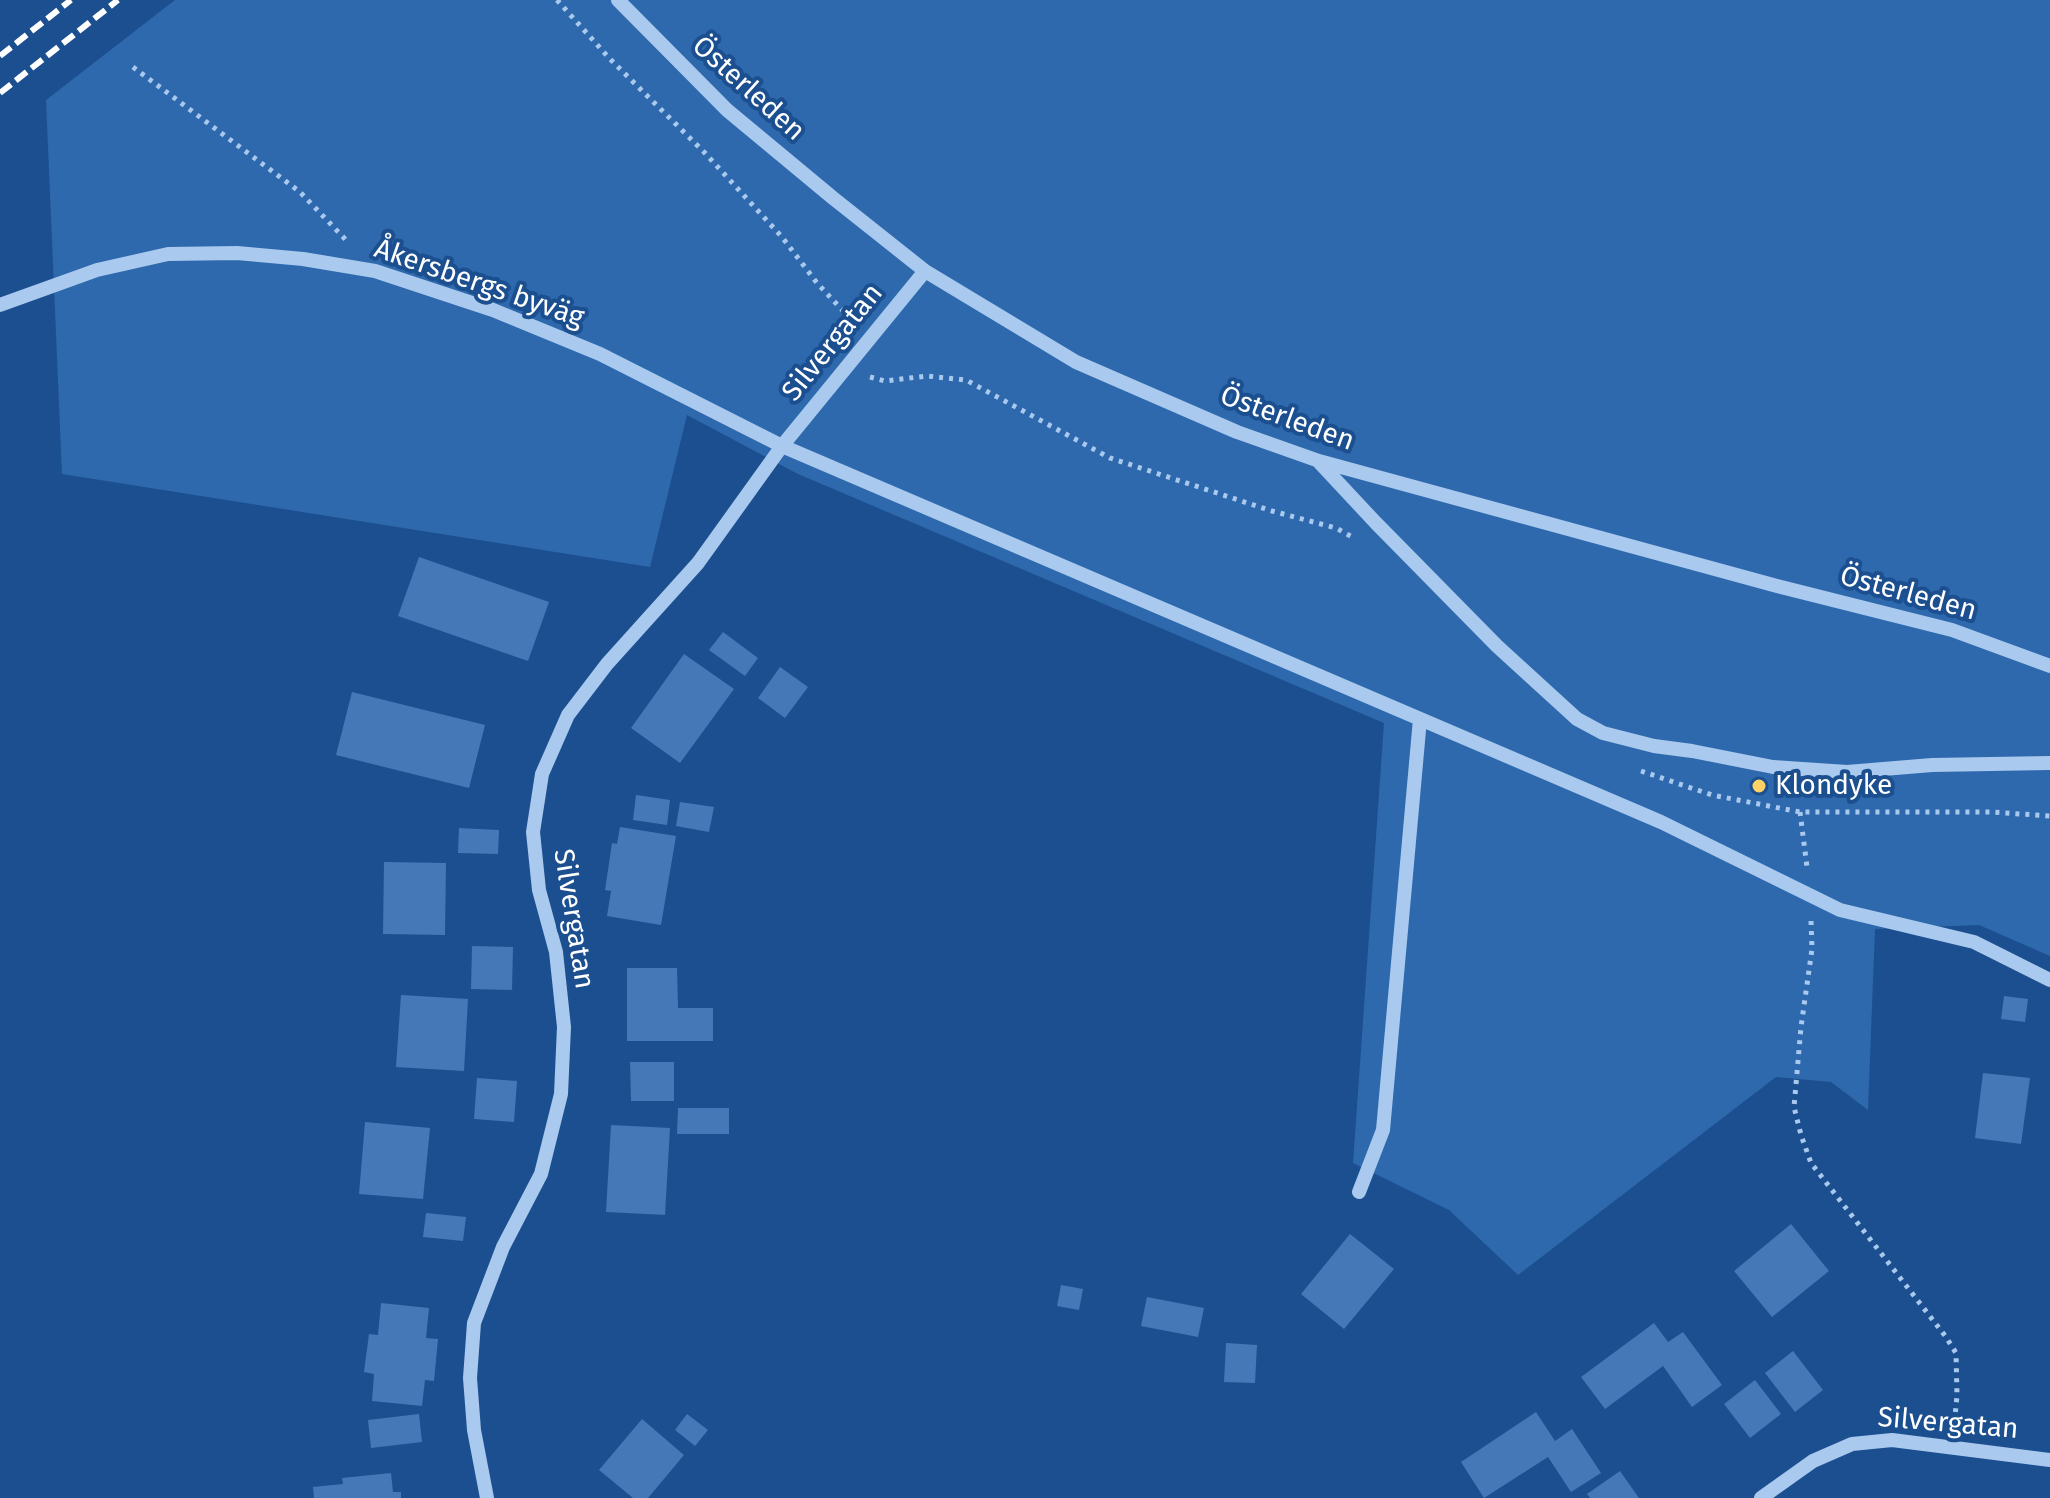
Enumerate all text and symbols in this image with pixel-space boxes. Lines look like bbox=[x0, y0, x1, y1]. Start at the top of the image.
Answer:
street label: Österleden bbox=[685, 30, 811, 148]
street label: Åkersbergs byväg bbox=[370, 232, 588, 336]
street label: Silvergatan bbox=[776, 278, 890, 408]
street label: Österleden bbox=[1216, 379, 1358, 459]
street label: Österleden bbox=[1836, 560, 1980, 628]
place label: Klondyke bbox=[1775, 769, 1892, 803]
marker: Klondyke bbox=[1750, 777, 1768, 795]
street label: Silvergatan bbox=[545, 847, 601, 991]
street label: Silvergatan bbox=[1876, 1401, 2020, 1447]

